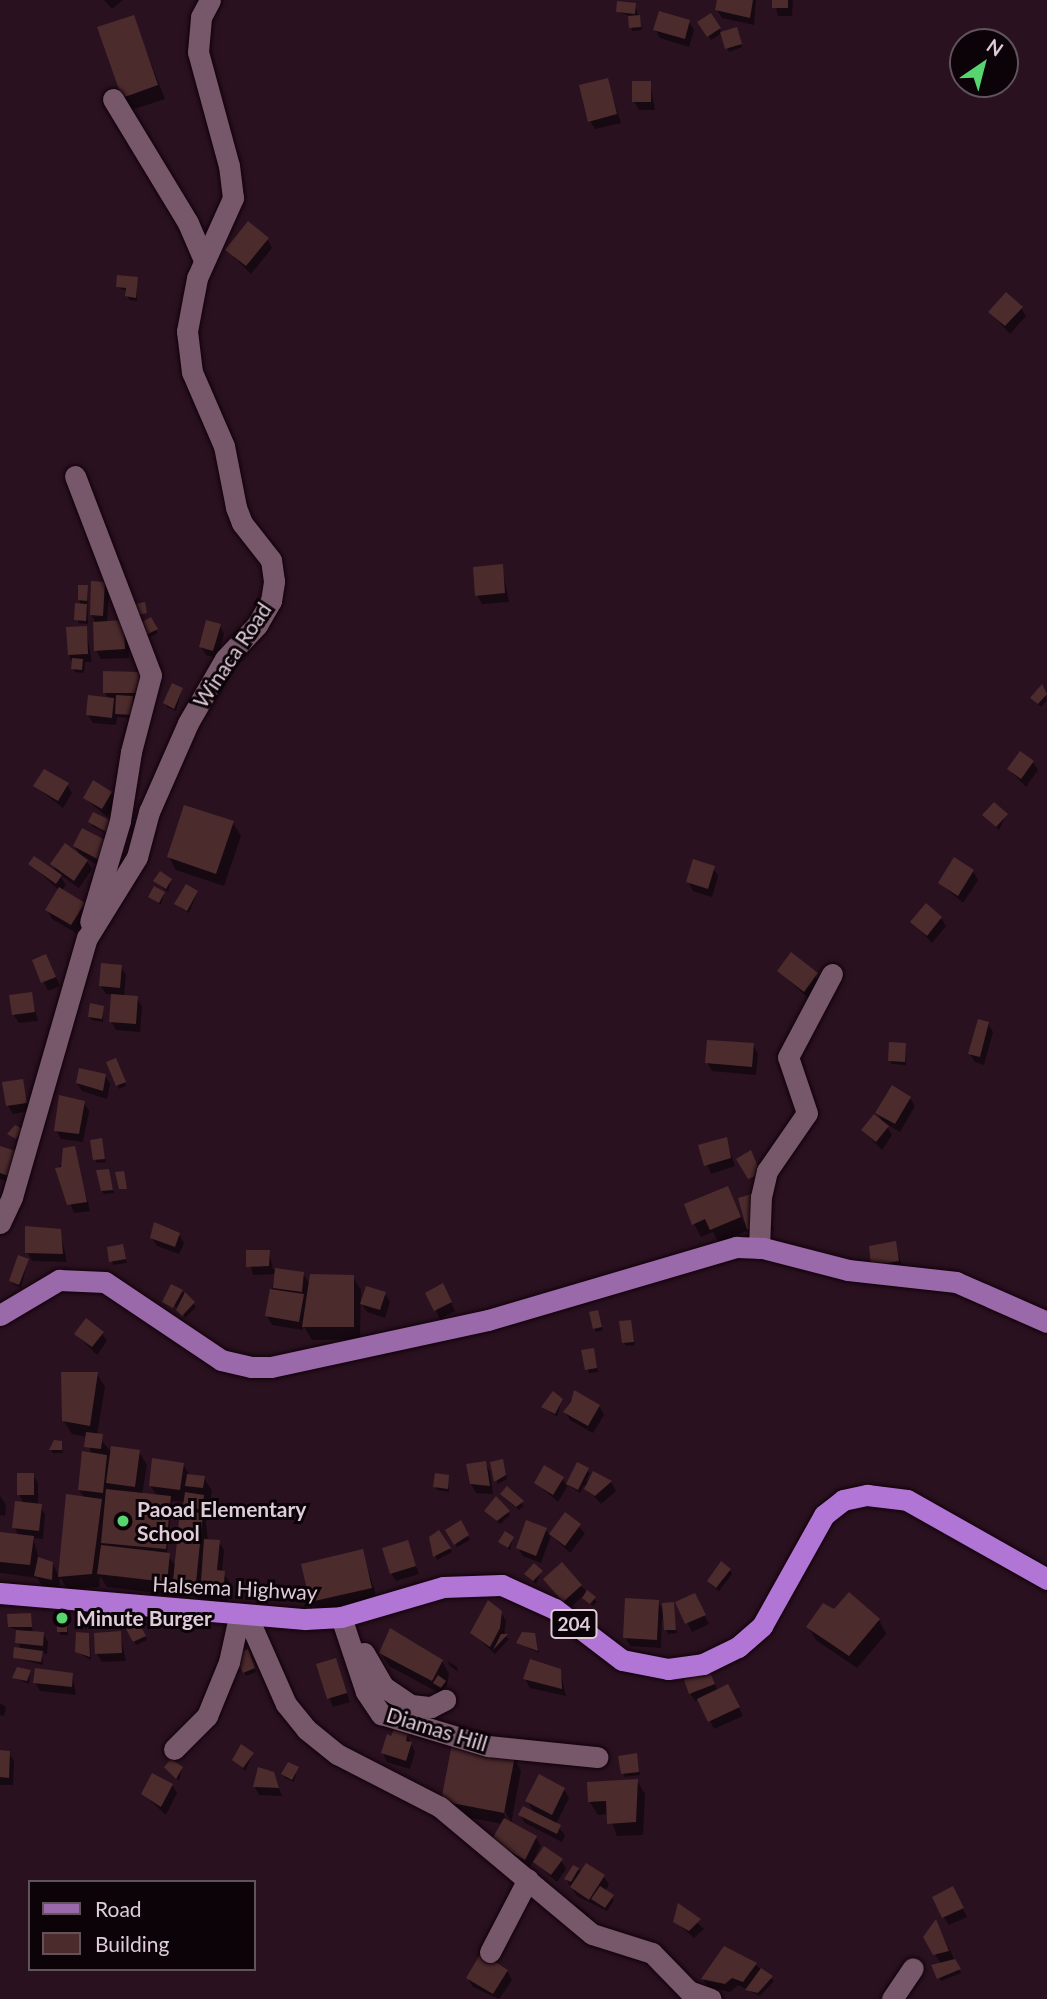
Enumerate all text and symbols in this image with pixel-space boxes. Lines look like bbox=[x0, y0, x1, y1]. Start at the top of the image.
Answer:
north arrow bbox=[949, 28, 1019, 98]
text: N bbox=[983, 33, 1008, 61]
street label: Winaca Road bbox=[188, 598, 276, 712]
place label: Paoad Elementary School bbox=[137, 1496, 306, 1546]
marker: Paoad Elementary School bbox=[115, 1513, 131, 1529]
street label: Halsema Highway bbox=[152, 1571, 318, 1605]
place label: Minute Burger bbox=[76, 1605, 212, 1631]
road number: 204 bbox=[550, 1608, 598, 1640]
marker: Minute Burger bbox=[54, 1610, 70, 1626]
street label: Diamas Hill bbox=[383, 1702, 491, 1756]
legend bbox=[28, 1880, 256, 1971]
text: Road bbox=[95, 1896, 142, 1921]
text: Building bbox=[95, 1931, 170, 1956]

